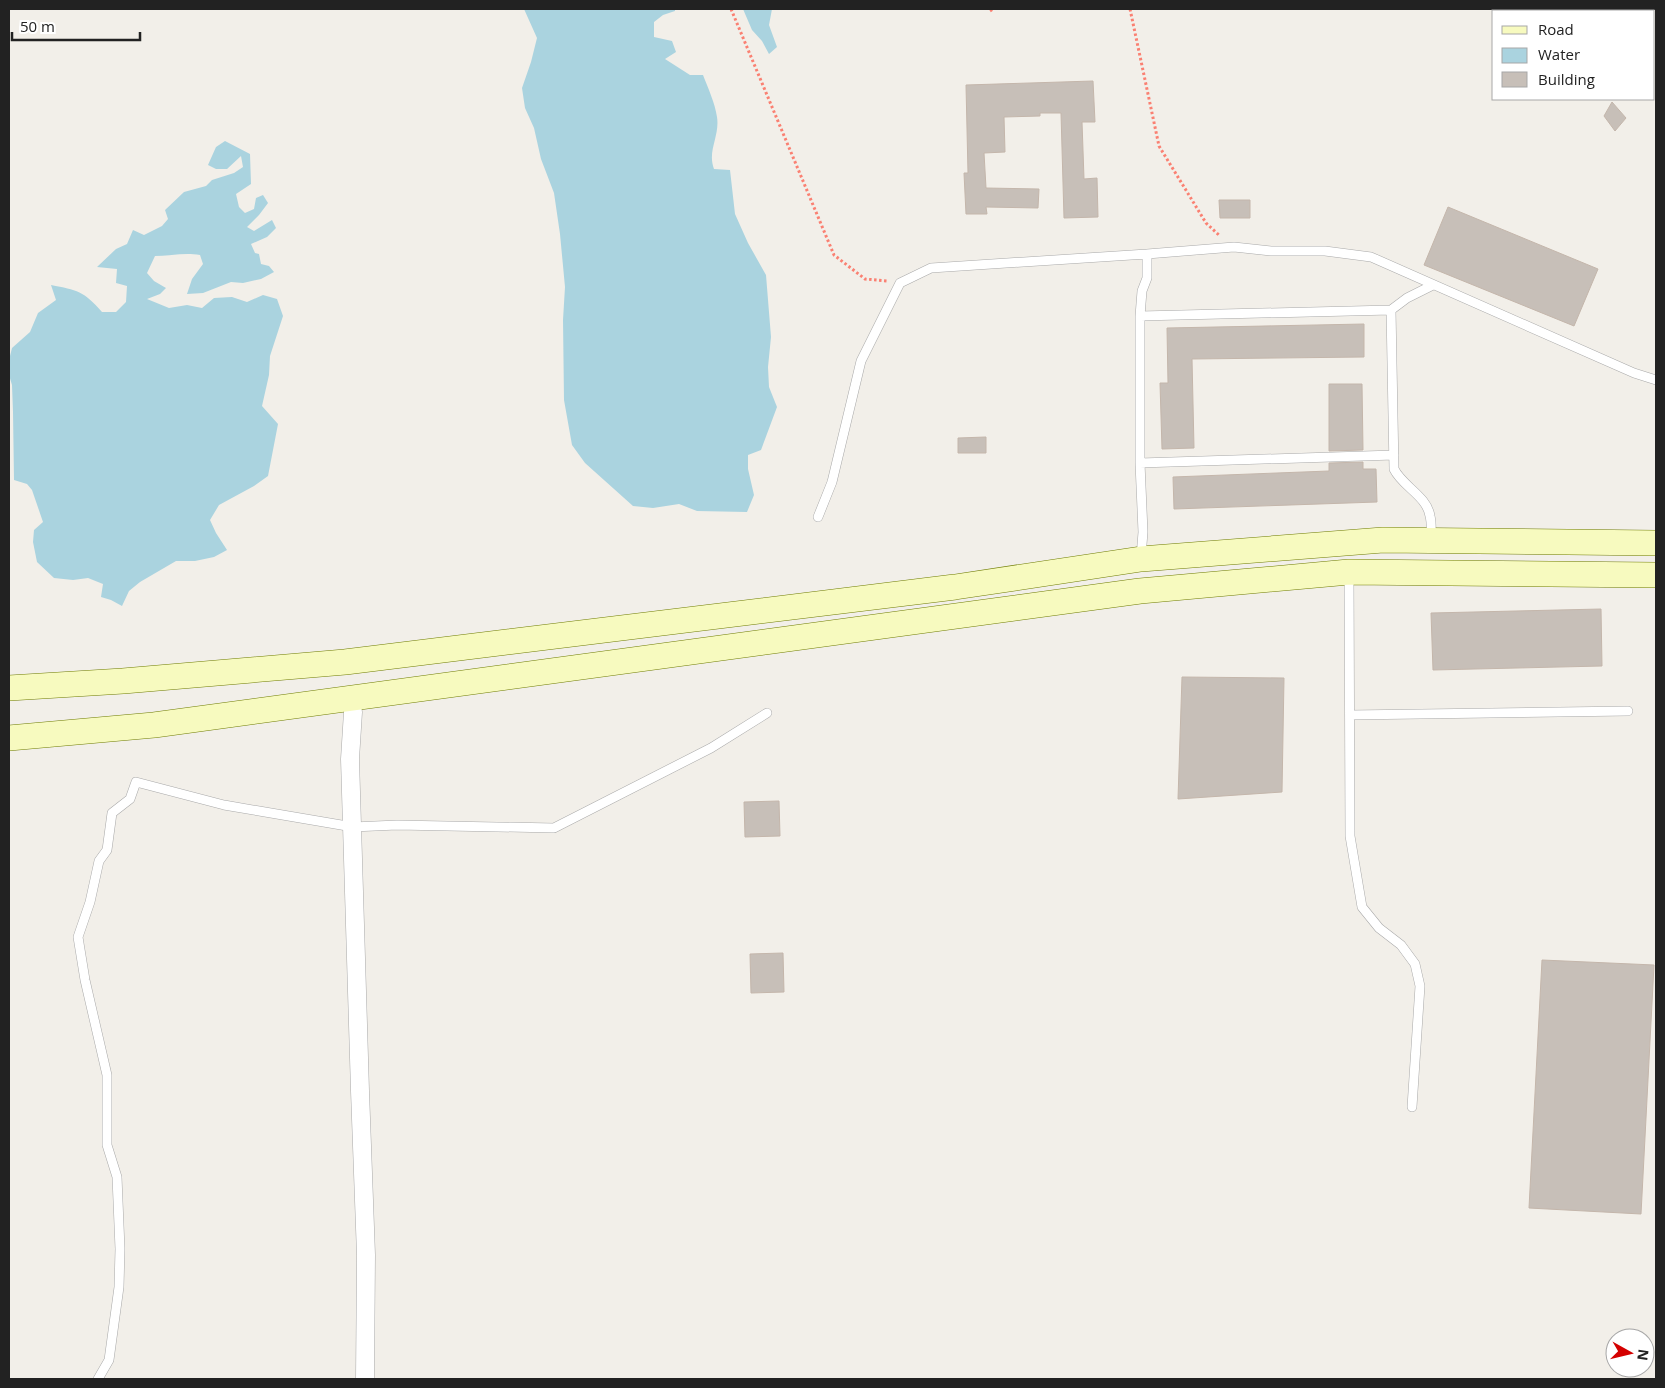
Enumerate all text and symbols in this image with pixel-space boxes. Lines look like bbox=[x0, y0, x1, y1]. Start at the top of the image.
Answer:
scale bar bbox=[12, 10, 140, 42]
legend bbox=[1492, 10, 1655, 100]
text: 50 m bbox=[20, 16, 55, 36]
text: Road bbox=[1538, 19, 1574, 39]
text: Water bbox=[1538, 44, 1580, 64]
text: Building bbox=[1538, 69, 1595, 89]
north arrow bbox=[1605, 1328, 1655, 1378]
text: N bbox=[1633, 1348, 1654, 1362]

